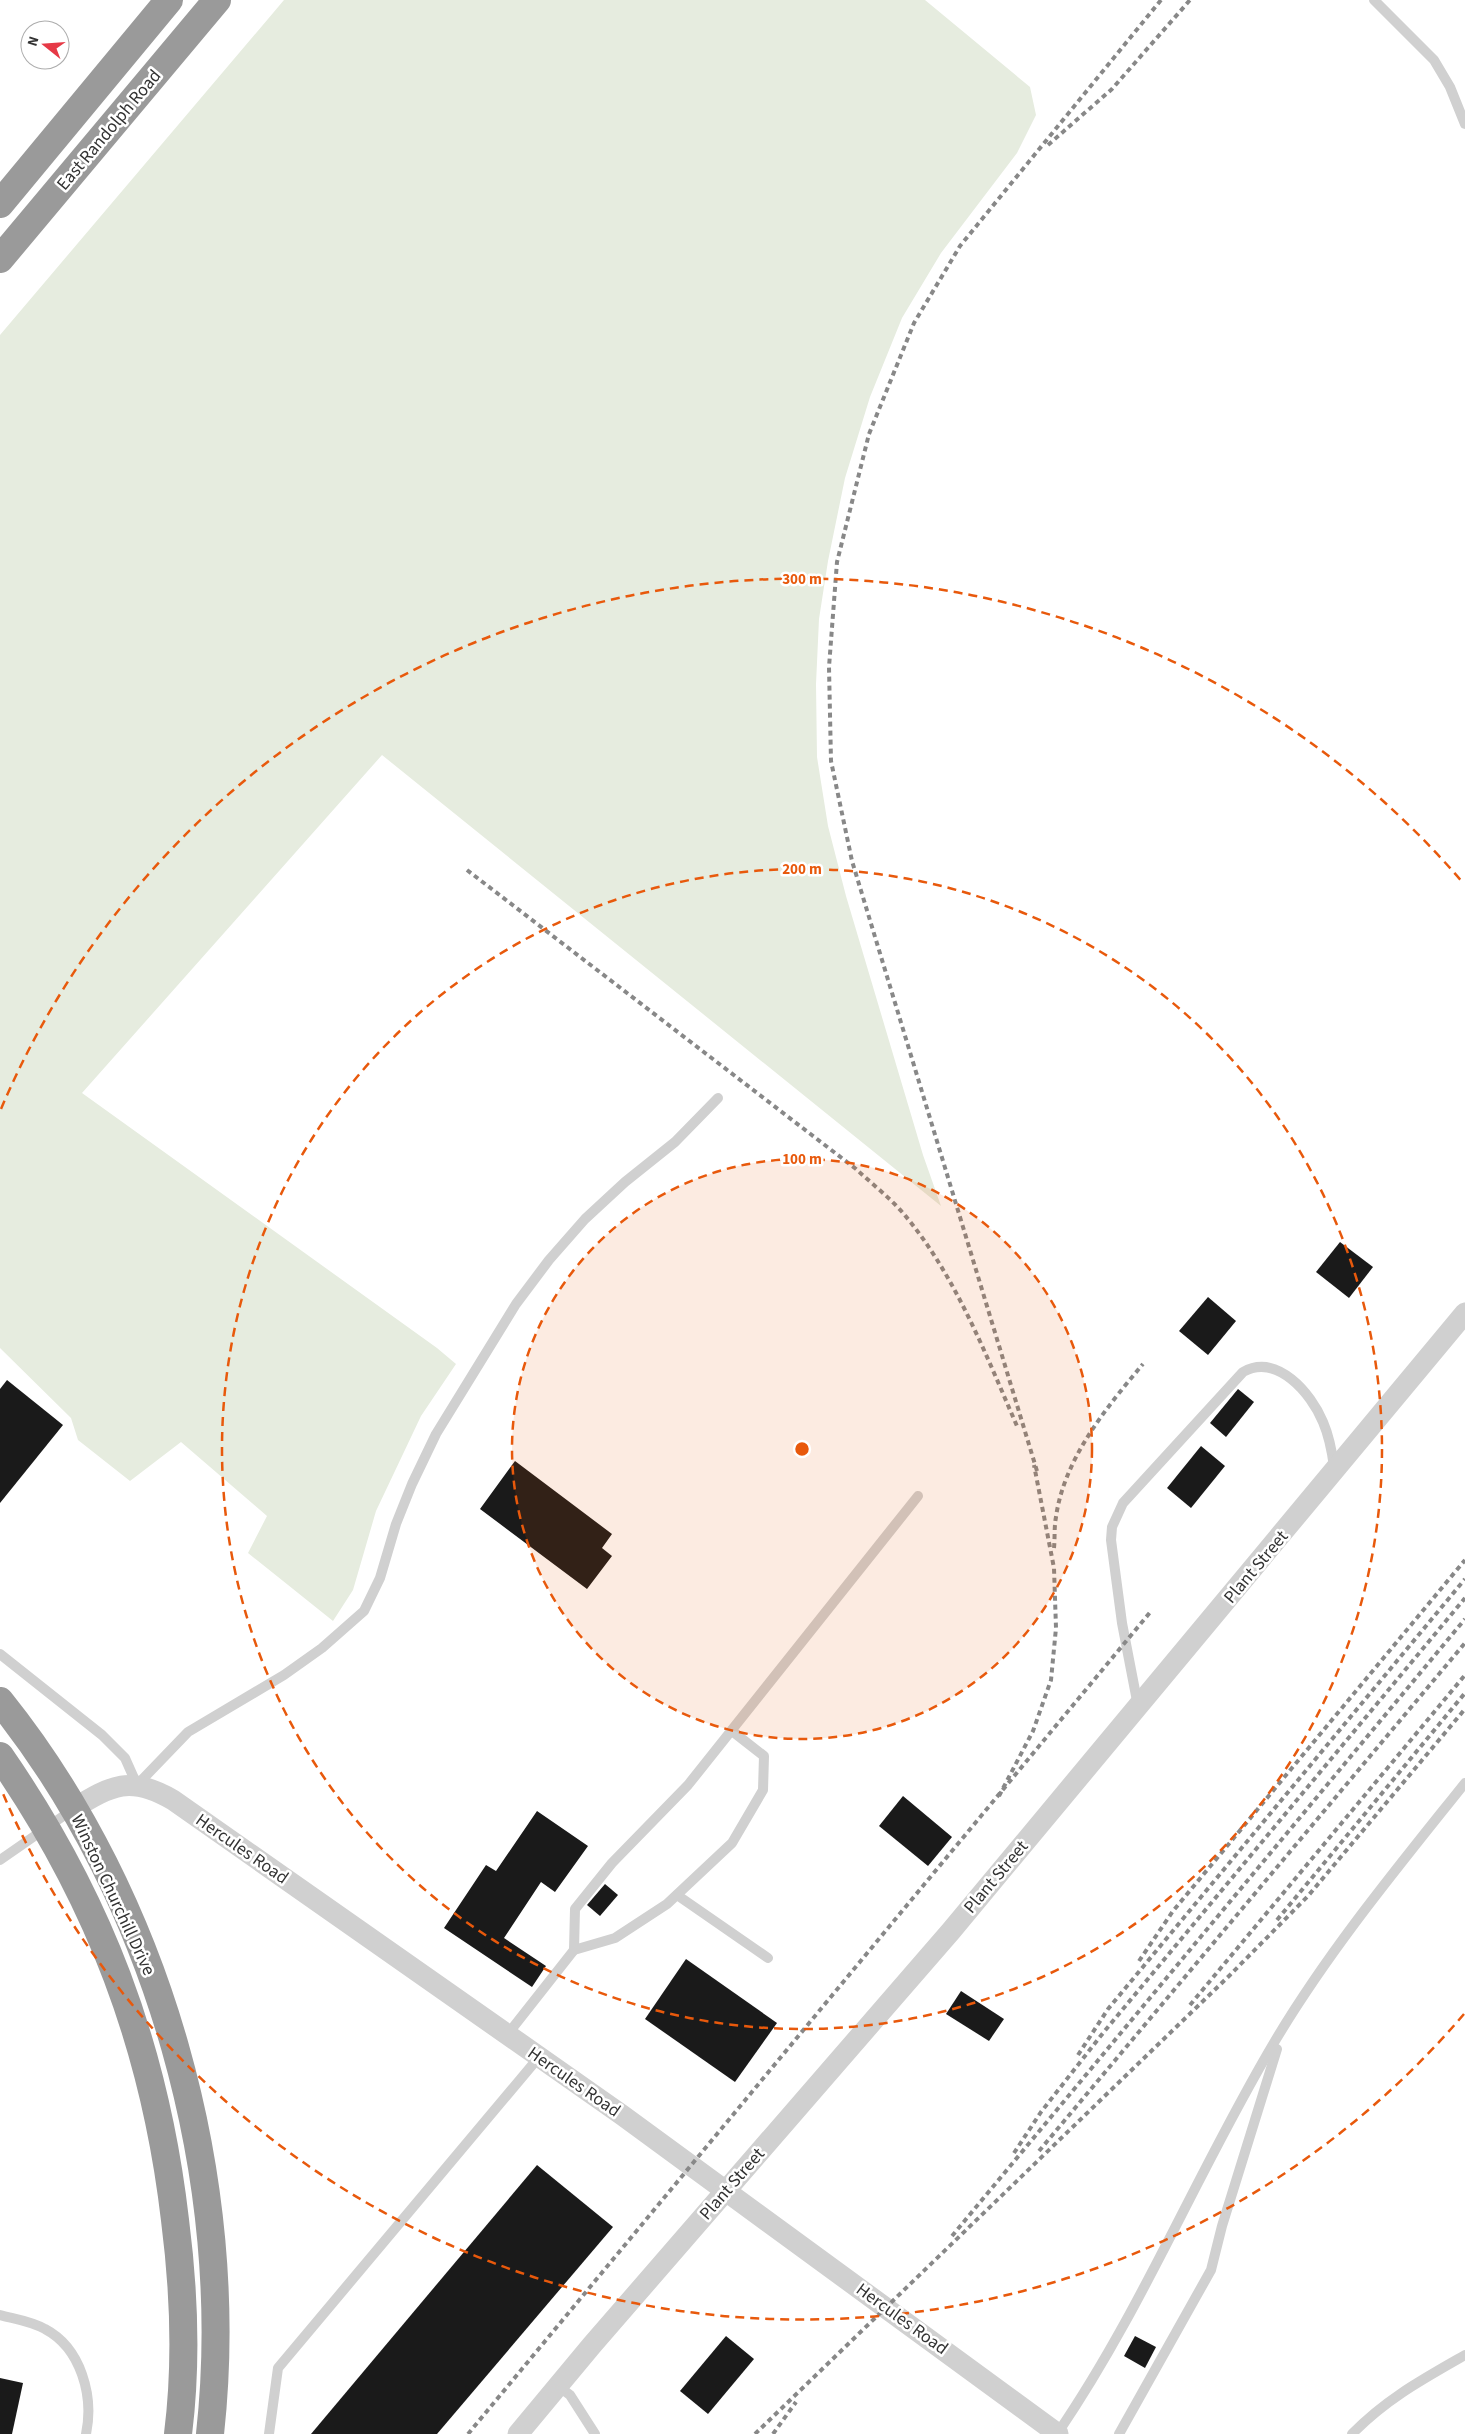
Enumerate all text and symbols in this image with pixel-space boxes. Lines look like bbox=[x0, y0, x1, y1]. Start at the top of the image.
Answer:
north arrow bbox=[20, 20, 70, 70]
text: N bbox=[23, 34, 44, 49]
street label: East Randolph Road bbox=[51, 64, 167, 196]
text: 300 m bbox=[782, 569, 822, 590]
text: 200 m bbox=[782, 859, 822, 880]
text: 100 m bbox=[782, 1149, 822, 1170]
centre of rings bbox=[793, 1440, 811, 1458]
street label: Plant Street bbox=[1218, 1525, 1294, 1609]
street label: Hercules Road bbox=[191, 1808, 293, 1890]
street label: Winston Churchill Drive bbox=[65, 1811, 161, 1980]
street label: Plant Street bbox=[958, 1835, 1034, 1919]
street label: Hercules Road bbox=[523, 2041, 625, 2123]
street label: Plant Street bbox=[694, 2142, 770, 2226]
street label: Hercules Road bbox=[851, 2277, 953, 2361]

